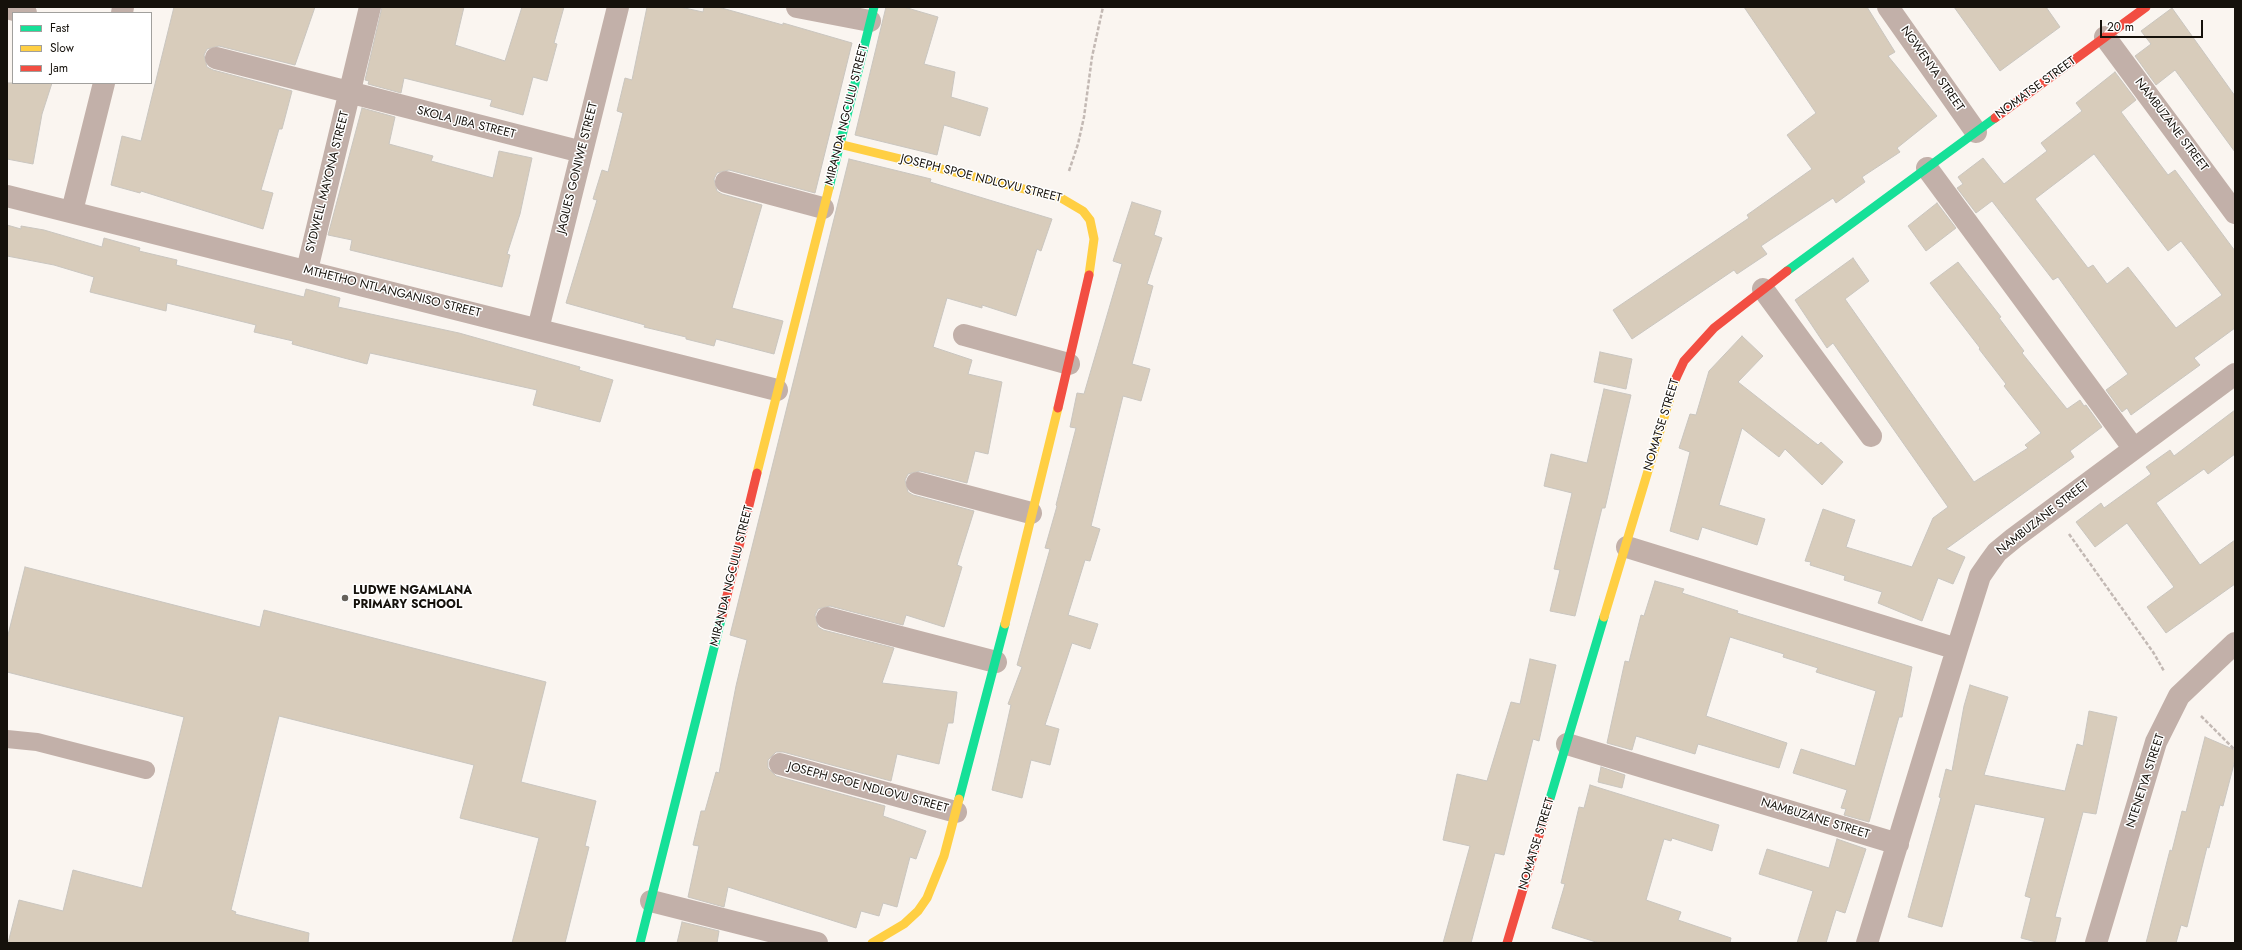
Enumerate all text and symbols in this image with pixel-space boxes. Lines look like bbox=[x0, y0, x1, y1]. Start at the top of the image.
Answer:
legend bbox=[12, 12, 152, 84]
scale bar bbox=[2102, 12, 2205, 38]
text: 20 m bbox=[2107, 18, 2134, 36]
text: Fast bbox=[50, 19, 69, 37]
street label: NGWENYA STREET bbox=[1897, 24, 1967, 114]
text: Slow bbox=[50, 39, 74, 57]
street label: MIRANDA NGCULU STREET bbox=[823, 43, 871, 187]
street label: NOMATSE STREET bbox=[1993, 54, 2079, 122]
text: Jam bbox=[50, 59, 68, 77]
street label: NAMBUZANE STREET bbox=[2131, 76, 2211, 174]
street label: JAQUES GONIWE STREET bbox=[555, 101, 601, 235]
street label: SKOLA JIBA STREET bbox=[415, 104, 517, 142]
street label: SYDWELL MAYONA STREET bbox=[303, 110, 353, 254]
street label: JOSEPH SPOE NDLOVU STREET bbox=[899, 152, 1063, 206]
street label: MTHETHO NTLANGANISO STREET bbox=[302, 263, 482, 321]
street label: NOMATSE STREET bbox=[1641, 377, 1683, 473]
street label: NAMBUZANE STREET bbox=[1994, 478, 2092, 558]
street label: MIRANDA NGCULU STREET bbox=[708, 504, 756, 648]
place label: LUDWE NGAMLANA PRIMARY SCHOOL bbox=[353, 584, 472, 612]
marker: LUDWE NGAMLANA PRIMARY SCHOOL bbox=[340, 593, 350, 603]
street label: NTENETYA STREET bbox=[2124, 732, 2168, 830]
street label: JOSEPH SPOE NDLOVU STREET bbox=[786, 760, 950, 816]
street label: NOMATSE STREET bbox=[1516, 796, 1558, 892]
street label: NAMBUZANE STREET bbox=[1759, 796, 1871, 842]

